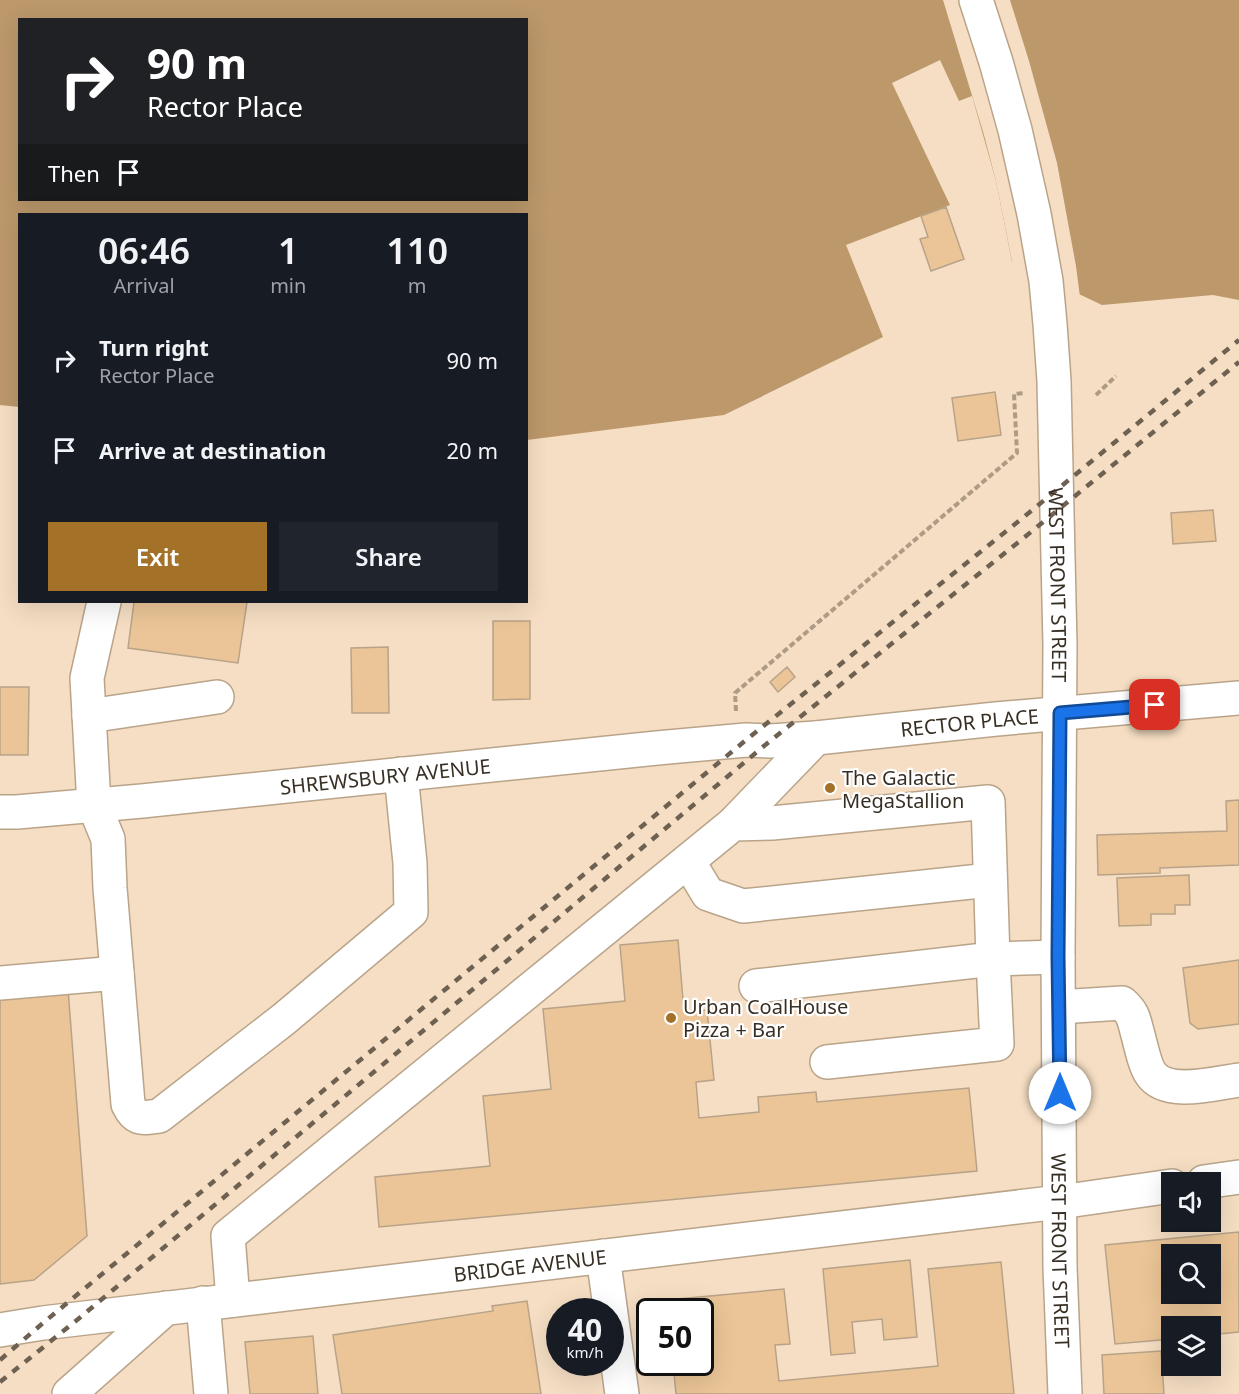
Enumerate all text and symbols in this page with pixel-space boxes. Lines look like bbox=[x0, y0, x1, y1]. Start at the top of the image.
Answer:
text: 90 m bbox=[147, 34, 247, 91]
icon: right bbox=[48, 42, 126, 120]
text: Rector Place bbox=[147, 88, 303, 125]
icon: arrive bbox=[112, 156, 145, 189]
text: Then bbox=[48, 158, 100, 188]
text: 06:46 bbox=[98, 226, 190, 275]
text: 1 bbox=[278, 226, 299, 275]
text: 110 bbox=[386, 226, 448, 275]
text: Arrival bbox=[114, 272, 175, 299]
text: min bbox=[270, 272, 306, 299]
text: m bbox=[408, 272, 427, 299]
text: Turn right bbox=[99, 332, 209, 362]
icon: right bbox=[48, 344, 81, 377]
text: 90 m bbox=[447, 345, 498, 375]
text: Rector Place bbox=[99, 362, 214, 389]
icon: arrive bbox=[48, 434, 81, 467]
text: Arrive at destination bbox=[99, 435, 326, 465]
text: 20 m bbox=[447, 435, 498, 465]
street label: WEST FRONT STREET bbox=[1043, 487, 1074, 682]
button: Exit bbox=[48, 522, 267, 591]
button: Share bbox=[279, 522, 498, 591]
pin bbox=[1129, 679, 1180, 730]
icon: arrive bbox=[1138, 688, 1171, 721]
street label: RECTOR PLACE bbox=[899, 702, 1040, 743]
street label: SHREWSBURY AVENUE bbox=[279, 752, 492, 800]
place label: The Galactic MegaStallion bbox=[842, 764, 964, 814]
marker: The Galactic MegaStallion bbox=[823, 781, 837, 795]
place label: Urban CoalHouse Pizza + Bar bbox=[683, 993, 848, 1043]
marker: Urban CoalHouse Pizza + Bar bbox=[664, 1011, 678, 1025]
position arrow bbox=[1028, 1061, 1092, 1125]
street label: WEST FRONT STREET bbox=[1046, 1153, 1077, 1349]
map controls bbox=[1161, 1172, 1221, 1376]
button: sound bbox=[1161, 1172, 1221, 1232]
street label: BRIDGE AVENUE bbox=[452, 1243, 608, 1288]
button: search bbox=[1161, 1244, 1221, 1304]
speed limit sign: 50 bbox=[636, 1298, 714, 1376]
text: 40 bbox=[568, 1309, 602, 1350]
button: layers bbox=[1161, 1316, 1221, 1376]
text: km/h bbox=[567, 1342, 603, 1362]

